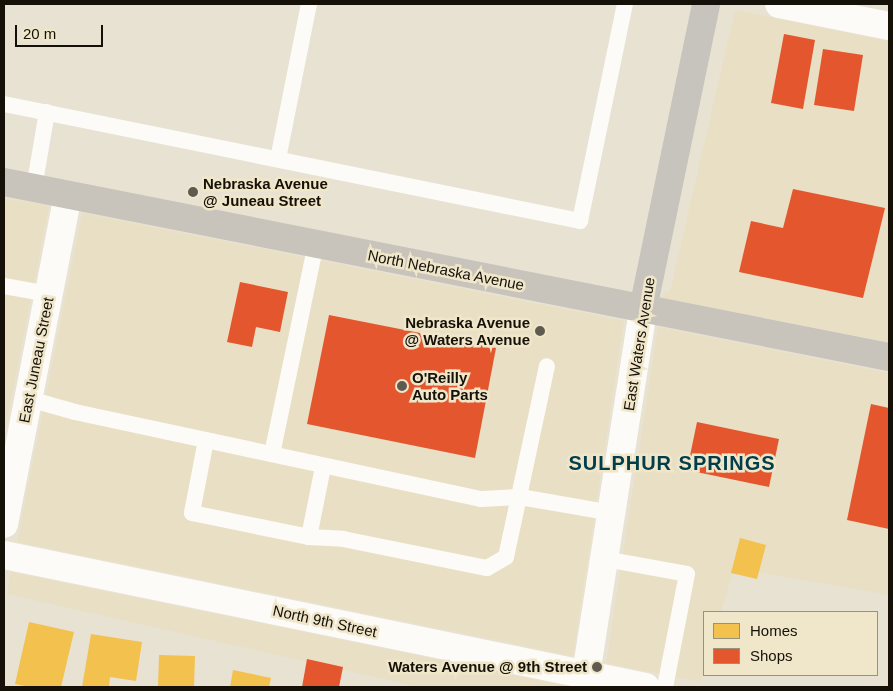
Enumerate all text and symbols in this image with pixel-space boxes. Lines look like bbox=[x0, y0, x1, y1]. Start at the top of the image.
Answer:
scale bar bbox=[18, 15, 105, 47]
text: 20 m bbox=[23, 25, 56, 42]
place label: Nebraska Avenue @ Juneau Street bbox=[203, 174, 328, 209]
marker: Nebraska Avenue @ Juneau Street bbox=[187, 186, 199, 198]
street label: North Nebraska Avenue bbox=[366, 246, 526, 294]
street label: East Waters Avenue bbox=[619, 275, 659, 413]
street label: East Juneau Street bbox=[15, 296, 57, 424]
place label: Nebraska Avenue @ Waters Avenue bbox=[404, 313, 530, 348]
marker: Nebraska Avenue @ Waters Avenue bbox=[534, 325, 546, 337]
place label: O'Reilly Auto Parts bbox=[412, 368, 488, 403]
marker: O'Reilly Auto Parts bbox=[396, 380, 408, 392]
district label: SULPHUR SPRINGS bbox=[567, 451, 777, 475]
street label: North 9th Street bbox=[271, 601, 379, 641]
legend bbox=[703, 611, 878, 676]
text: Homes bbox=[750, 622, 798, 639]
text: Shops bbox=[750, 647, 793, 664]
place label: Waters Avenue @ 9th Street bbox=[388, 658, 587, 676]
marker: Waters Avenue @ 9th Street bbox=[591, 661, 603, 673]

